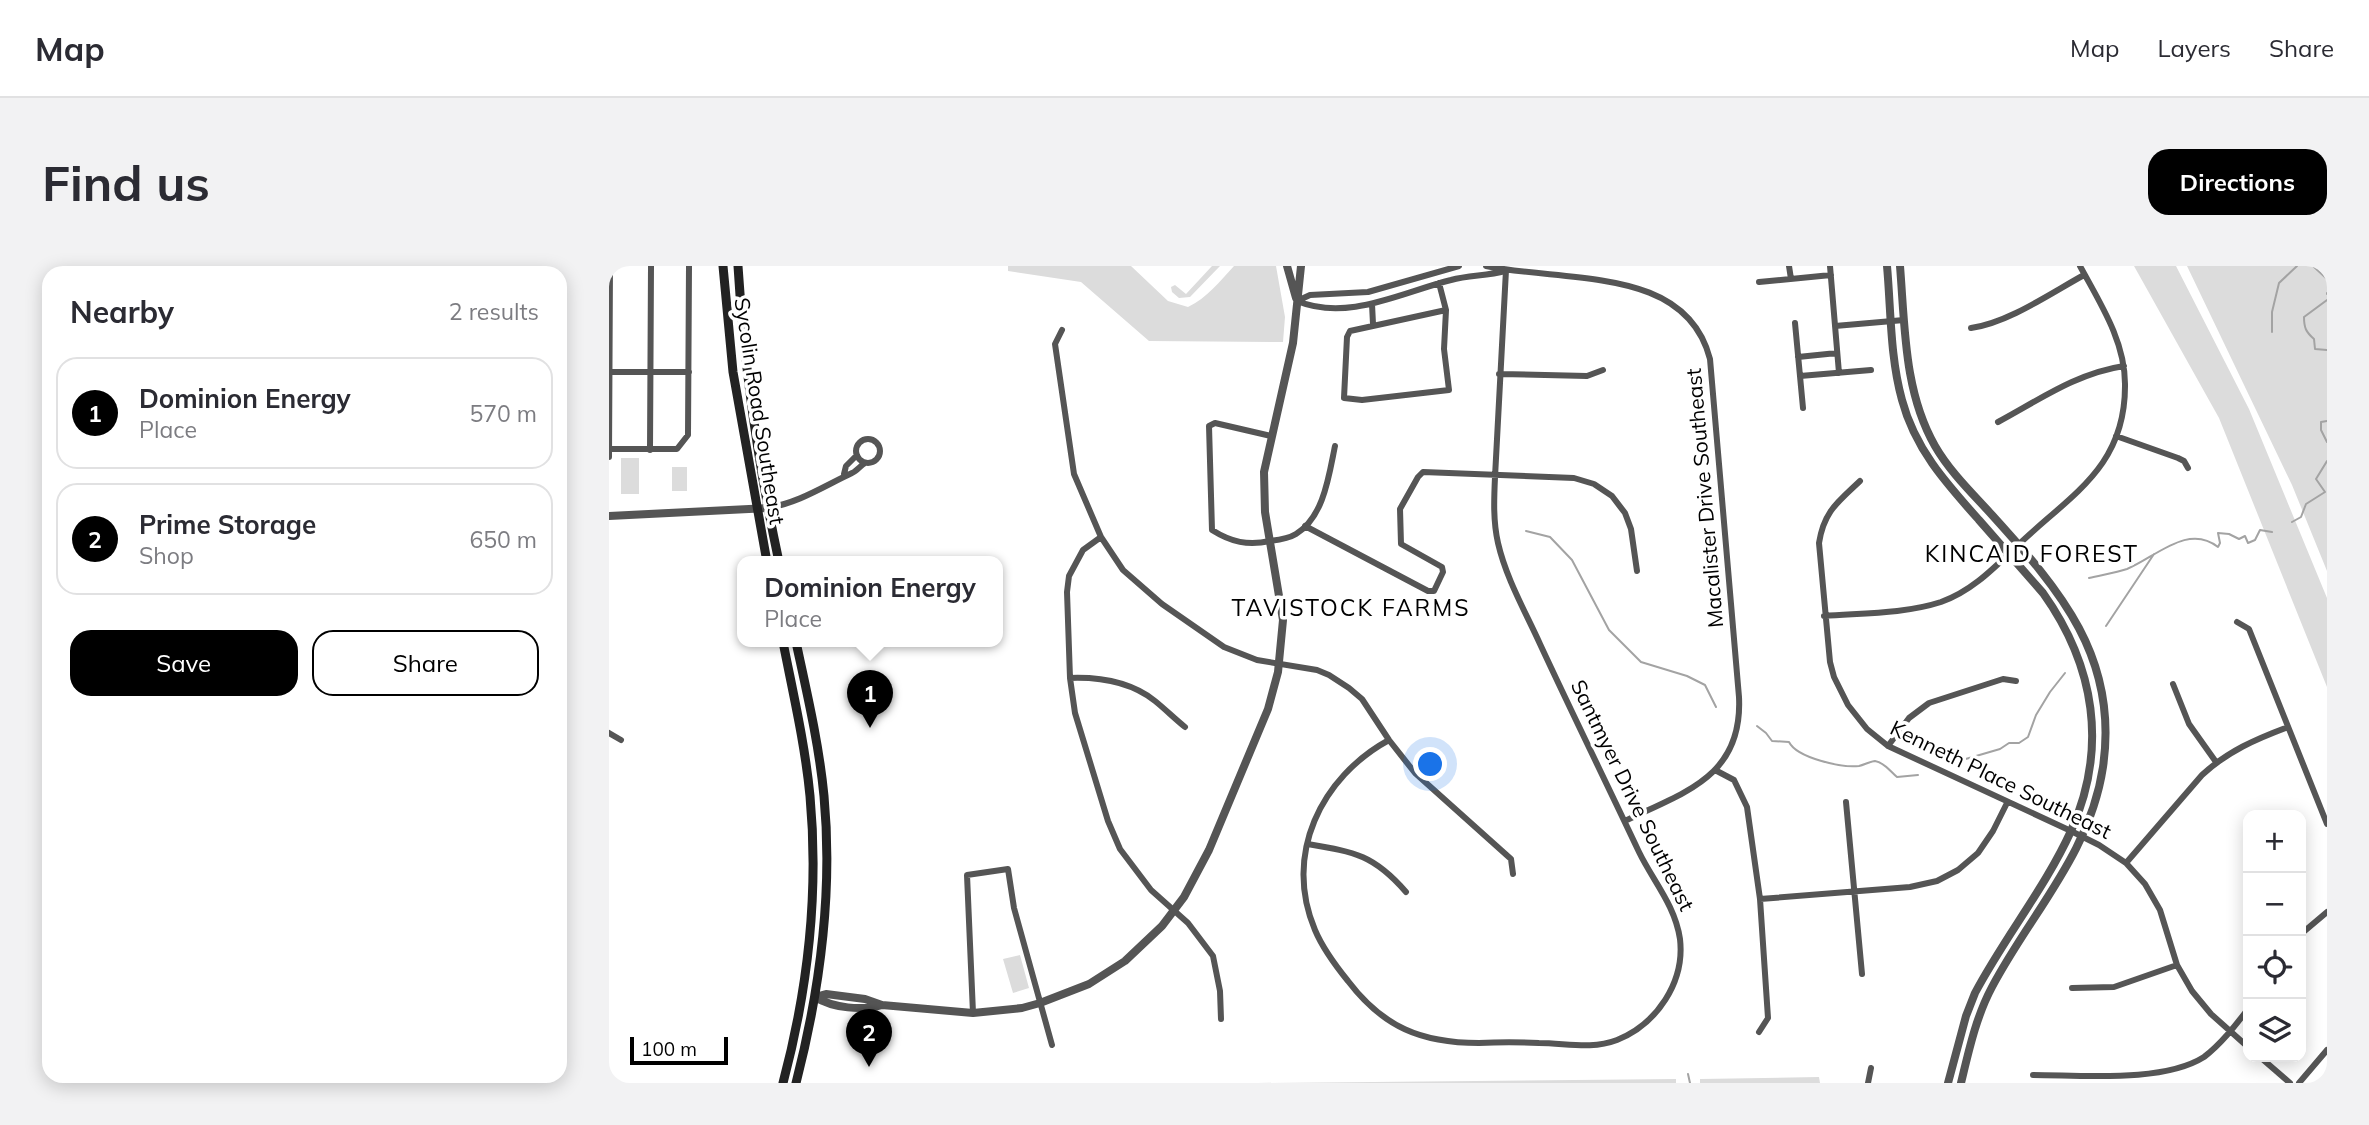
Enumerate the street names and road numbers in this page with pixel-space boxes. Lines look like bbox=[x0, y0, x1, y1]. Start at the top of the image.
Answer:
street label: Sycolin Road Southeast bbox=[729, 296, 791, 526]
street label: Macalister Drive Southeast bbox=[1680, 367, 1728, 629]
street label: Santmyer Drive Southeast bbox=[1566, 675, 1700, 915]
street label: Kenneth Place Southeast bbox=[1886, 714, 2116, 844]

